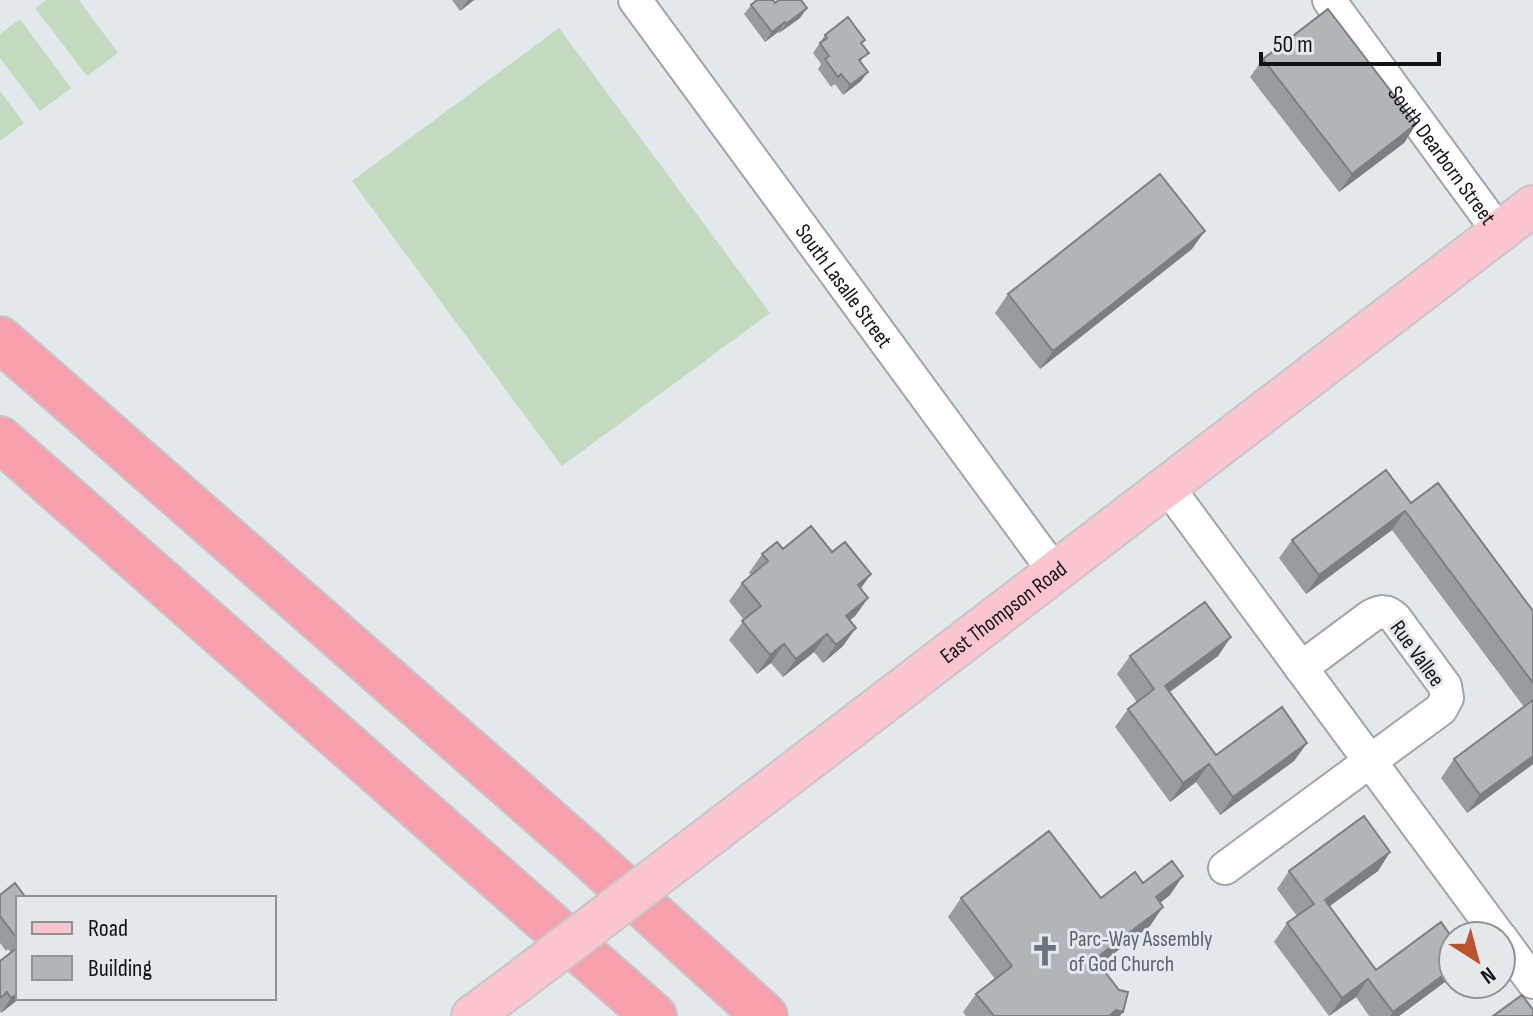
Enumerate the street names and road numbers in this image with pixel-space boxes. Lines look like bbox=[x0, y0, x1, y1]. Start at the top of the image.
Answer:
street label: South Dearborn Street bbox=[1381, 81, 1501, 231]
street label: South Lasalle Street bbox=[789, 219, 898, 354]
street label: East Thompson Road bbox=[935, 556, 1073, 670]
street label: Rue Vallee bbox=[1384, 616, 1450, 692]

